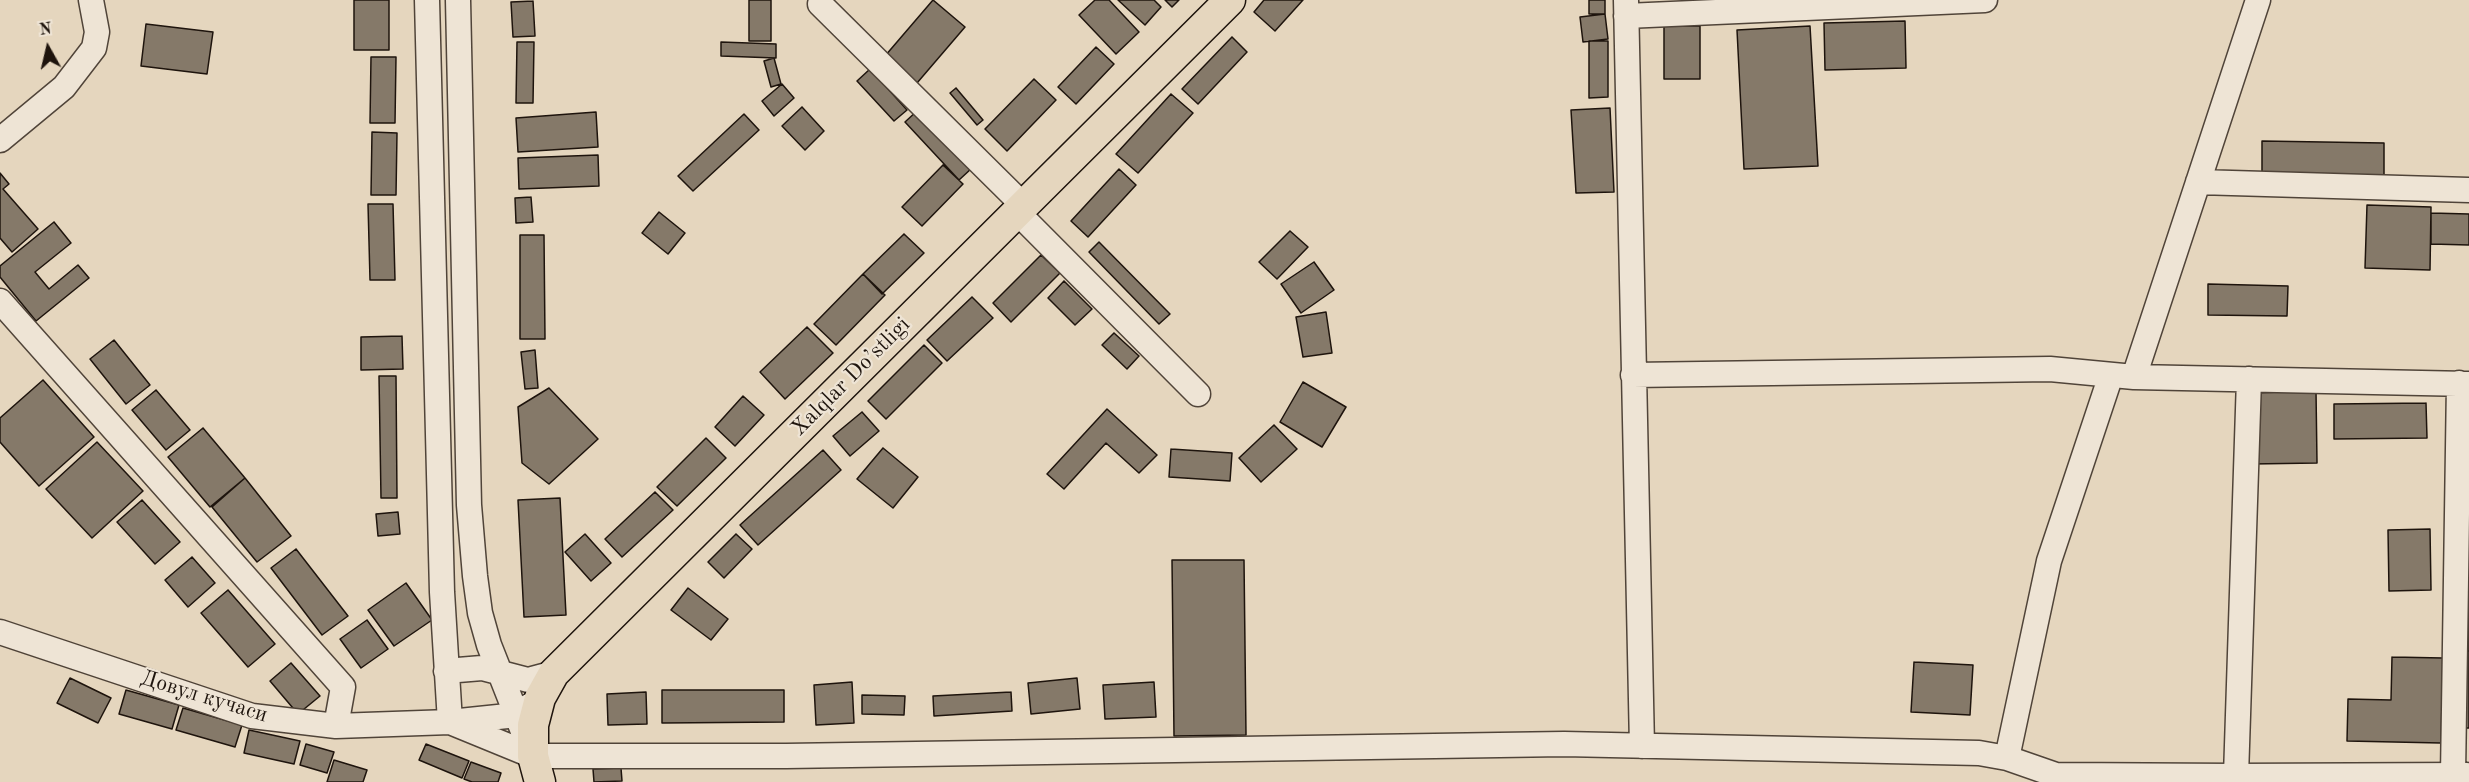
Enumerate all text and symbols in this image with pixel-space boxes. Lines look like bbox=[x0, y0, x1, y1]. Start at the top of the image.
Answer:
north arrow bbox=[18, 18, 78, 78]
text: N bbox=[38, 21, 53, 39]
street label: Xalqlar Do’stligi bbox=[786, 312, 916, 442]
street label: Довул кучаси bbox=[137, 665, 271, 729]

